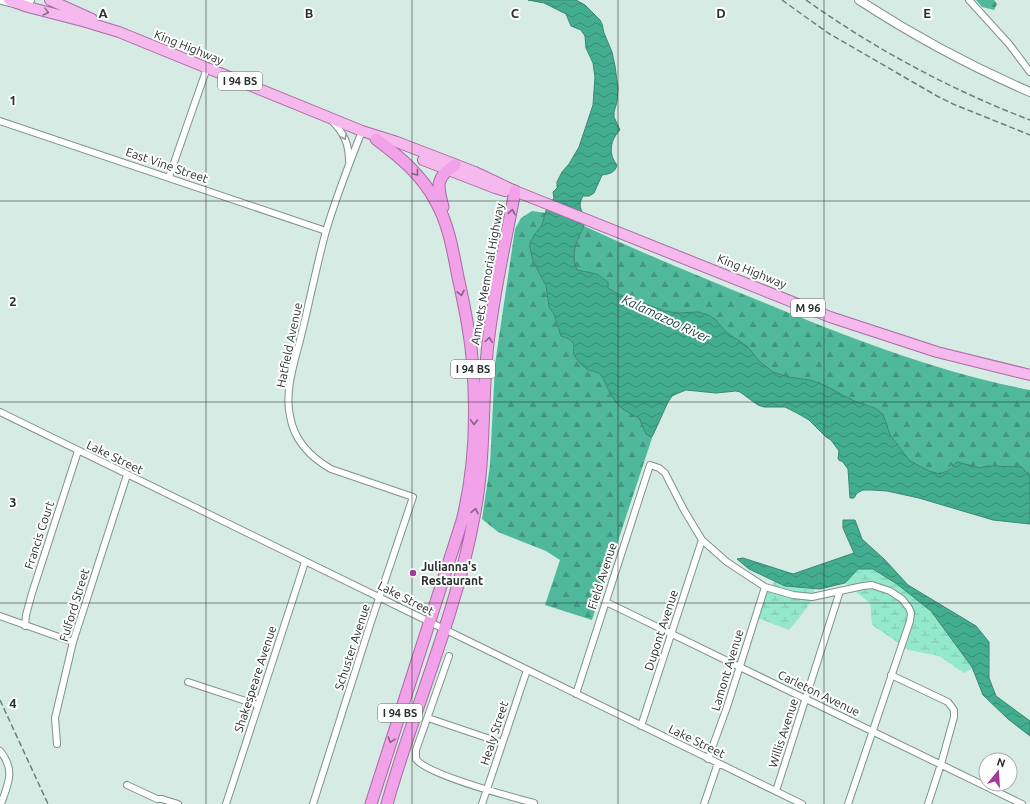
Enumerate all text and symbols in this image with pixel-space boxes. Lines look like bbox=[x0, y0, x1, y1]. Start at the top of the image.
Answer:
text: A bbox=[98, 6, 108, 20]
text: B bbox=[305, 6, 314, 20]
text: C bbox=[511, 6, 520, 20]
text: D bbox=[716, 6, 726, 20]
text: E bbox=[923, 6, 931, 20]
one-way arrow bbox=[42, 7, 49, 16]
street label: King Highway bbox=[153, 27, 226, 67]
road number: I 94 BS bbox=[218, 72, 262, 90]
text: 1 bbox=[9, 93, 17, 107]
one-way arrow bbox=[339, 133, 347, 141]
street label: East Vine Street bbox=[124, 145, 210, 185]
one-way arrow bbox=[411, 169, 418, 176]
street label: Amvets Memorial Highway bbox=[468, 202, 506, 346]
one-way arrow bbox=[507, 209, 515, 215]
street label: King Highway bbox=[716, 251, 789, 291]
one-way arrow bbox=[457, 290, 465, 296]
water label: Kalamazoo River bbox=[620, 292, 713, 345]
text: 2 bbox=[9, 294, 17, 308]
road number: M 96 bbox=[791, 299, 825, 317]
street label: Hatfield Avenue bbox=[274, 301, 304, 389]
one-way arrow bbox=[484, 337, 493, 343]
road number: I 94 BS bbox=[451, 360, 495, 378]
one-way arrow bbox=[470, 419, 478, 425]
street label: Lake Street bbox=[85, 438, 146, 476]
text: 3 bbox=[9, 495, 17, 509]
street label: Francis Court bbox=[22, 499, 56, 571]
one-way arrow bbox=[471, 508, 479, 514]
street label: Field Avenue bbox=[585, 541, 619, 611]
place label: Julianna's Restaurant bbox=[421, 560, 483, 587]
street label: Fulford Street bbox=[57, 567, 91, 643]
marker: Julianna's Restaurant bbox=[408, 568, 418, 578]
street label: Lake Street bbox=[376, 578, 436, 618]
street label: Dupont Avenue bbox=[642, 588, 680, 672]
street label: Schuster Avenue bbox=[332, 602, 372, 692]
street label: Shakespeare Avenue bbox=[232, 624, 278, 734]
street label: Lamont Avenue bbox=[708, 628, 746, 712]
street label: Carleton Avenue bbox=[776, 668, 862, 718]
text: 4 bbox=[9, 696, 17, 710]
street label: Willis Avenue bbox=[766, 697, 800, 769]
street label: Healy Street bbox=[478, 699, 511, 767]
road number: I 94 BS bbox=[378, 704, 422, 722]
street label: Lake Street bbox=[667, 722, 728, 760]
one-way arrow bbox=[387, 736, 396, 743]
north arrow bbox=[978, 752, 1018, 792]
text: N bbox=[995, 756, 1007, 769]

